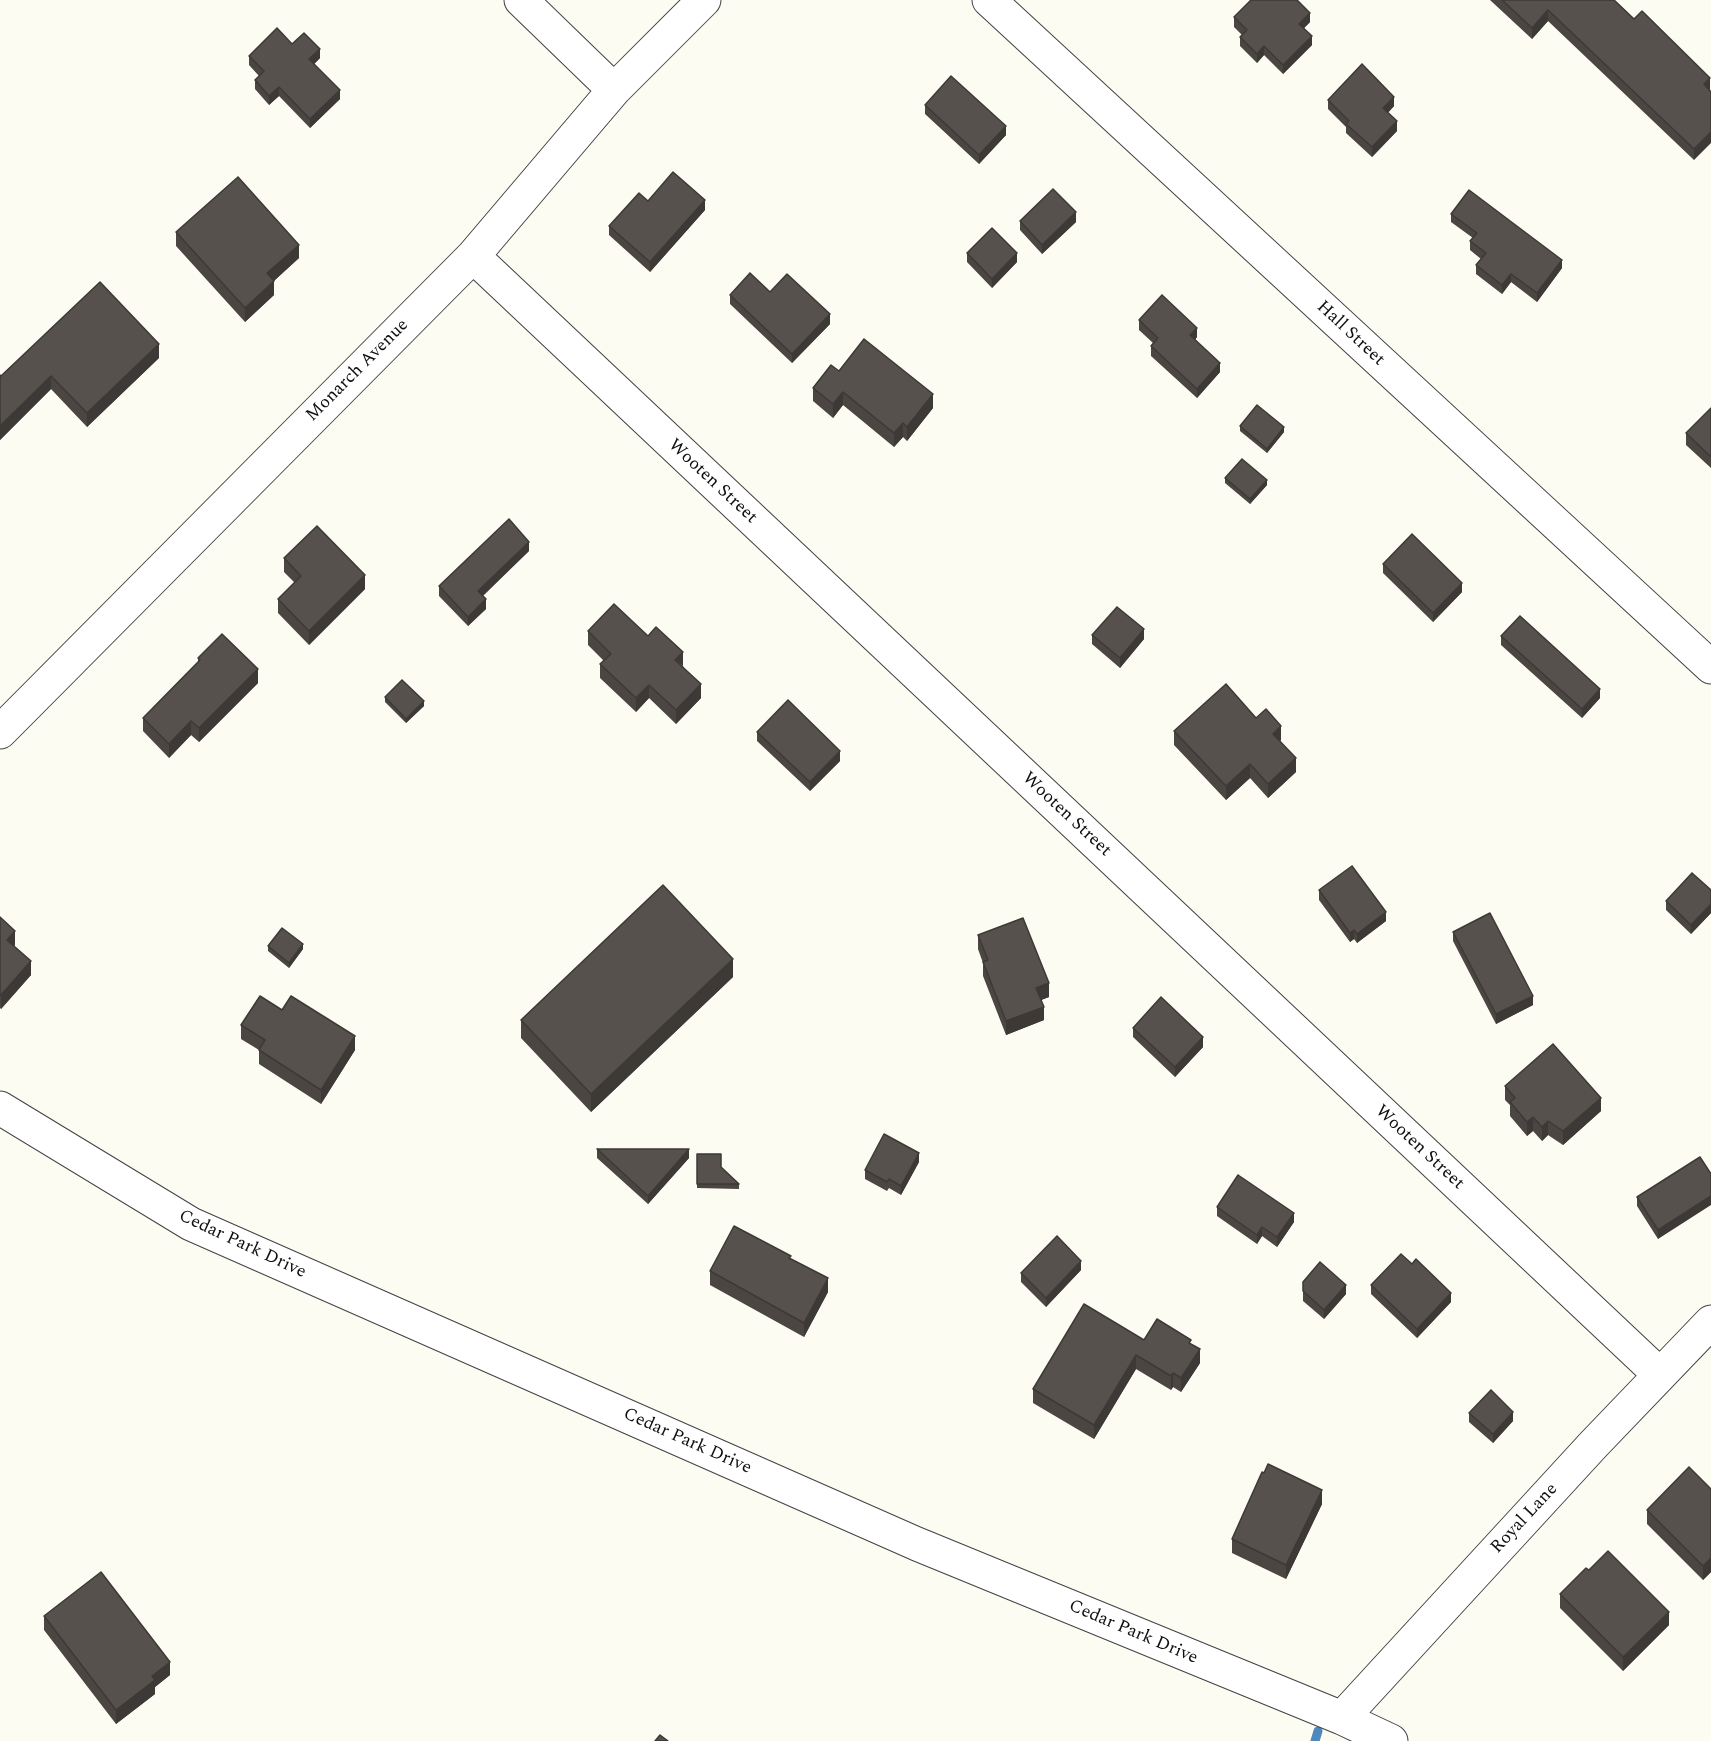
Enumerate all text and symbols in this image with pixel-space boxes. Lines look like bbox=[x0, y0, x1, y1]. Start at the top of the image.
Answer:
street label: Hall Street bbox=[1311, 297, 1389, 371]
street label: Monarch Avenue bbox=[302, 315, 414, 427]
street label: Wooten Street bbox=[663, 435, 761, 529]
street label: Wooten Street bbox=[1017, 768, 1115, 862]
street label: Wooten Street bbox=[1370, 1101, 1468, 1195]
street label: Cedar Park Drive bbox=[175, 1206, 309, 1284]
street label: Cedar Park Drive bbox=[620, 1404, 754, 1480]
street label: Royal Lane bbox=[1487, 1479, 1563, 1559]
street label: Cedar Park Drive bbox=[1065, 1596, 1201, 1670]

